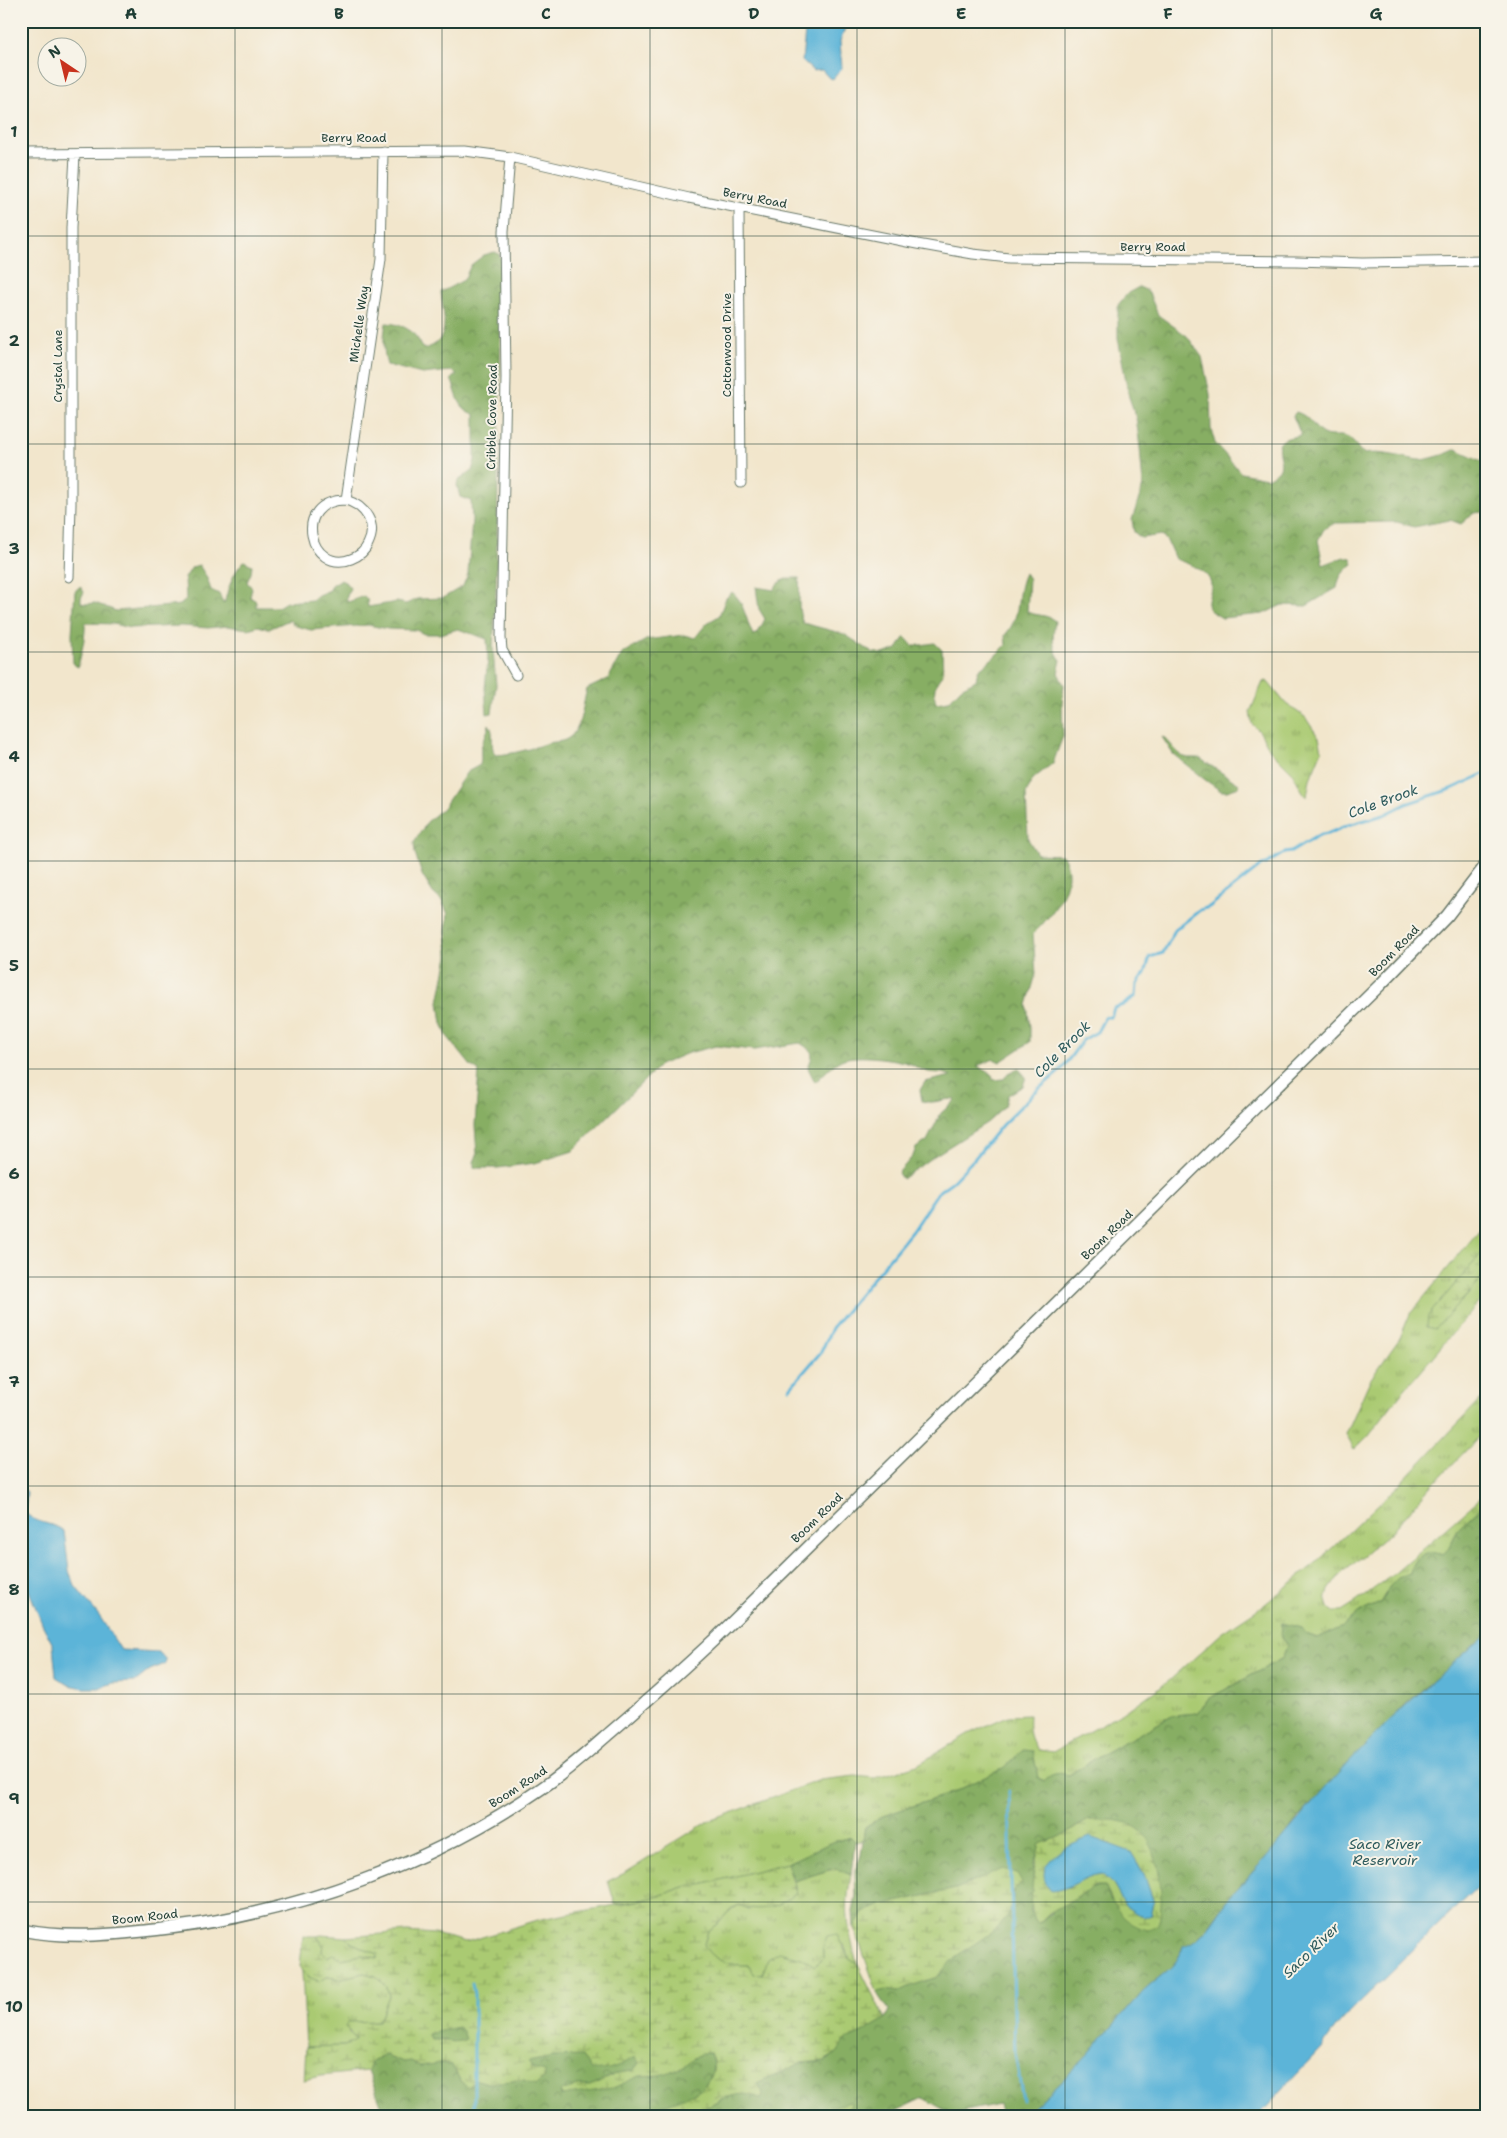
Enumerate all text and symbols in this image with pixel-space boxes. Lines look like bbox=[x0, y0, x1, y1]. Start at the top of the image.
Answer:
text: A bbox=[125, 3, 137, 24]
text: B bbox=[334, 3, 344, 24]
text: C bbox=[541, 3, 551, 24]
text: D bbox=[748, 3, 760, 24]
text: E bbox=[956, 3, 966, 24]
text: F bbox=[1163, 3, 1173, 24]
text: G bbox=[1370, 3, 1383, 24]
north arrow bbox=[38, 38, 88, 88]
text: N bbox=[45, 41, 64, 62]
text: 1 bbox=[10, 121, 18, 142]
street label: Berry Road bbox=[321, 130, 387, 146]
street label: Berry Road bbox=[721, 184, 789, 212]
street label: Berry Road bbox=[1120, 239, 1186, 255]
street label: Michelle Way bbox=[346, 284, 372, 364]
street label: Cottonwood Drive bbox=[719, 293, 735, 397]
street label: Crystal Lane bbox=[50, 329, 66, 402]
text: 2 bbox=[8, 330, 20, 351]
street label: Cribble Cove Road bbox=[483, 364, 501, 470]
text: 3 bbox=[8, 538, 20, 559]
text: 4 bbox=[8, 746, 20, 767]
water label: Cole Brook bbox=[1346, 780, 1420, 822]
street label: Boom Road bbox=[1365, 921, 1423, 980]
text: 5 bbox=[9, 955, 19, 976]
water label: Cole Brook bbox=[1030, 1017, 1094, 1081]
text: 6 bbox=[8, 1163, 20, 1184]
street label: Boom Road bbox=[1078, 1206, 1137, 1264]
text: 7 bbox=[8, 1371, 20, 1392]
street label: Boom Road bbox=[788, 1489, 847, 1547]
text: 8 bbox=[8, 1579, 20, 1600]
street label: Boom Road bbox=[486, 1762, 550, 1812]
text: 9 bbox=[8, 1788, 20, 1809]
water label: Saco River Reservoir bbox=[1349, 1835, 1421, 1869]
street label: Boom Road bbox=[111, 1906, 179, 1928]
water label: Saco River bbox=[1279, 1918, 1343, 1981]
text: 10 bbox=[5, 1996, 23, 2017]

